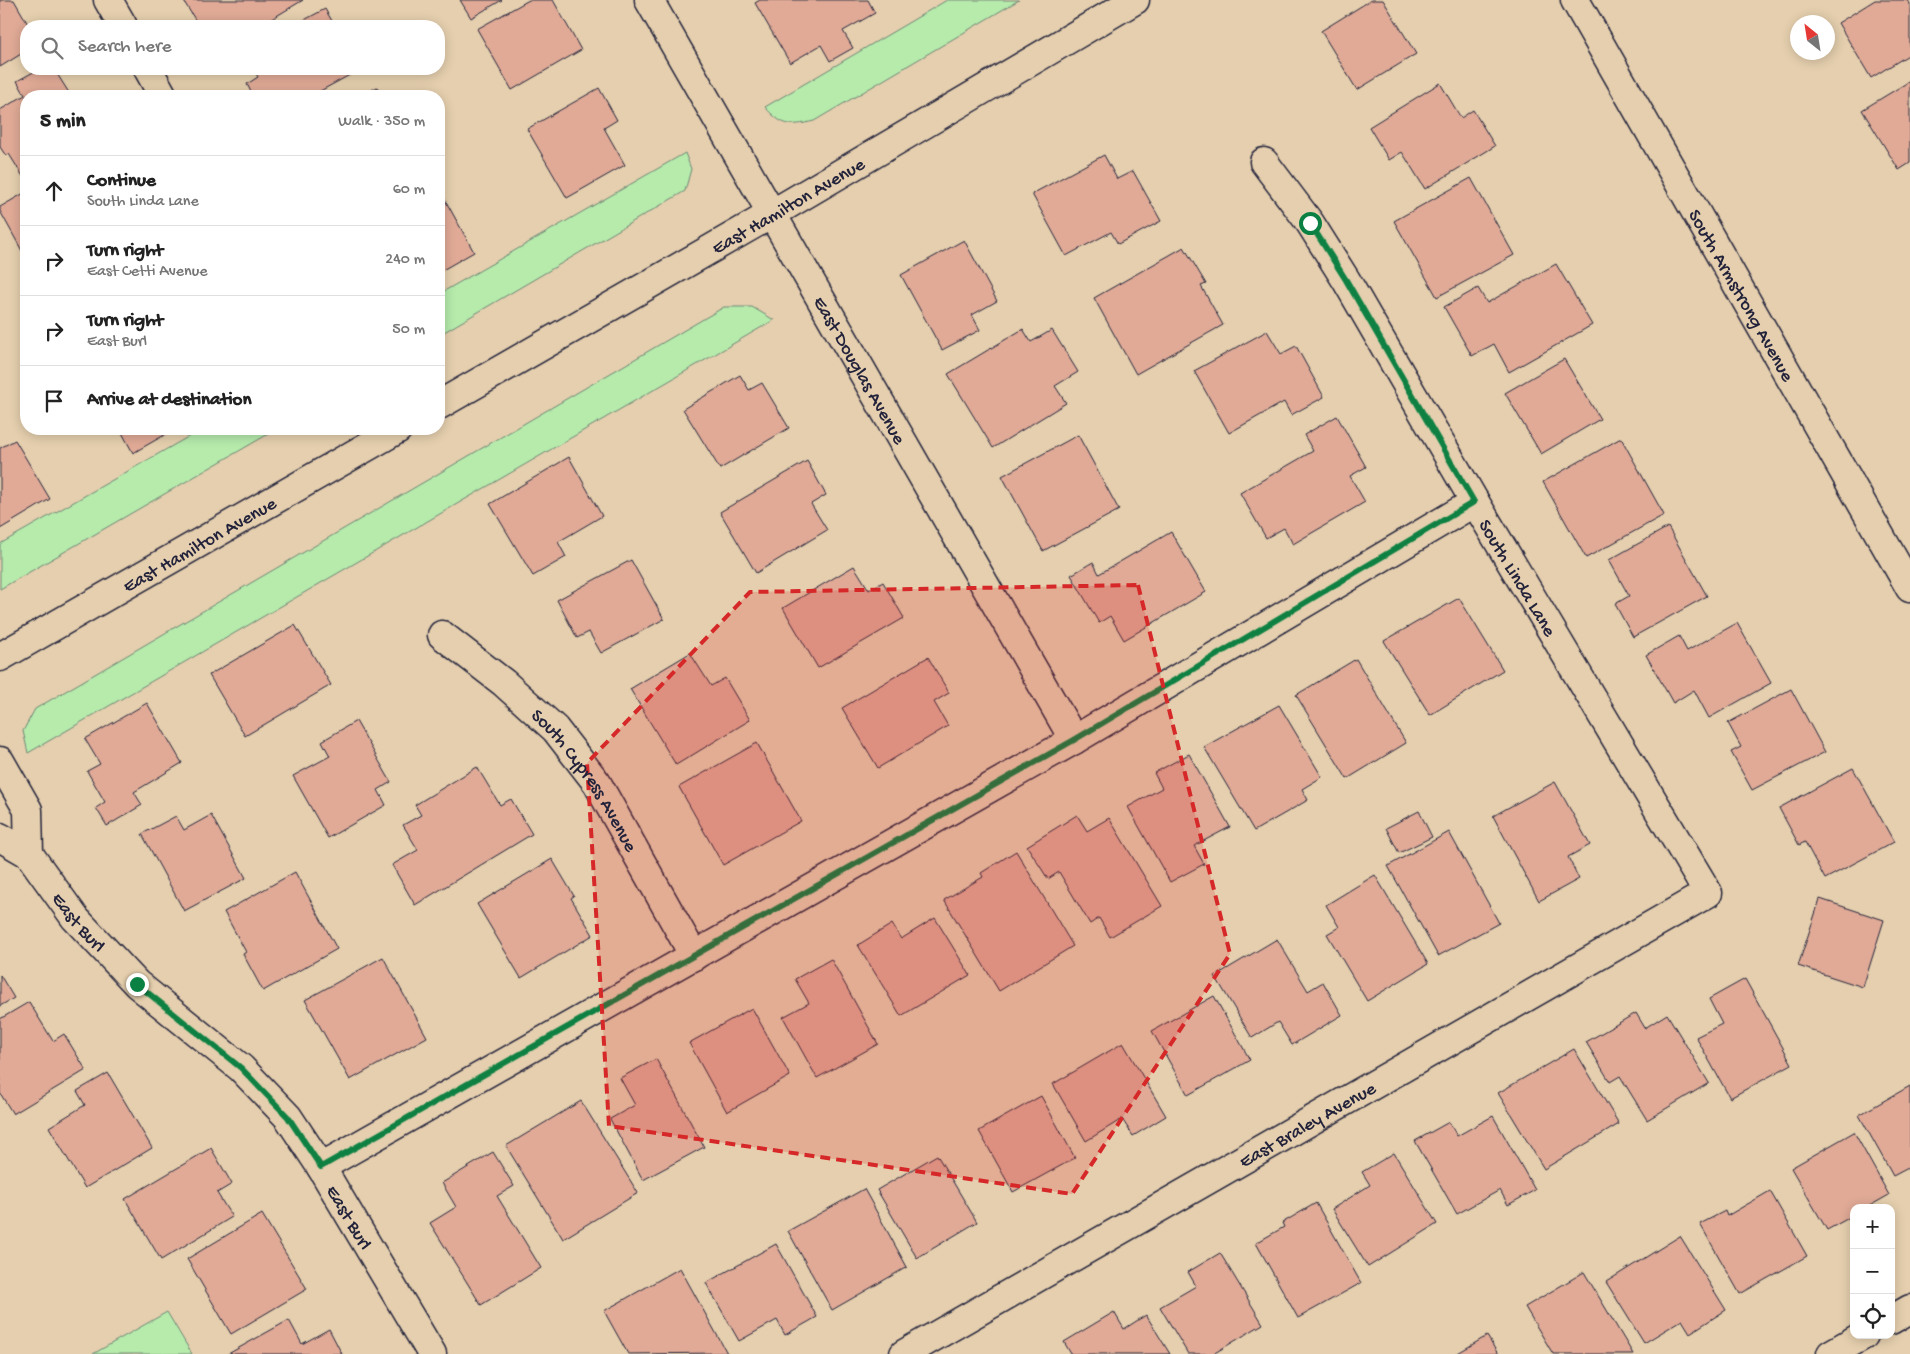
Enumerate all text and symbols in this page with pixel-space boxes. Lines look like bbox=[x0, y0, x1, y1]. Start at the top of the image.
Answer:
north arrow bbox=[1790, 15, 1835, 60]
search box bbox=[20, 20, 445, 75]
icon: search bbox=[38, 34, 66, 62]
text: Search here bbox=[78, 36, 172, 59]
text: 5 min bbox=[40, 110, 85, 135]
text: Walk · 350 m bbox=[338, 113, 425, 132]
street label: East Hamilton Avenue bbox=[709, 154, 870, 261]
text: Continue bbox=[87, 170, 156, 193]
icon: ahead bbox=[40, 177, 68, 205]
text: 60 m bbox=[393, 181, 425, 200]
text: South Linda Lane bbox=[87, 193, 199, 212]
street label: South Armstrong Avenue bbox=[1682, 206, 1798, 387]
route start bbox=[1299, 212, 1322, 235]
text: Turn right bbox=[87, 240, 163, 263]
icon: right bbox=[40, 247, 68, 275]
text: 240 m bbox=[385, 251, 425, 270]
text: East Cetti Avenue bbox=[87, 263, 207, 282]
street label: East Douglas Avenue bbox=[807, 293, 910, 449]
text: Turn right bbox=[87, 310, 163, 333]
icon: right bbox=[40, 317, 68, 345]
text: 50 m bbox=[392, 321, 425, 340]
text: East Burl bbox=[87, 333, 147, 352]
icon: arrive bbox=[40, 387, 68, 415]
text: Arrive at destination bbox=[87, 389, 251, 412]
street label: East Hamilton Avenue bbox=[120, 493, 281, 599]
street label: South Linda Lane bbox=[1472, 516, 1560, 642]
street label: South Cypress Avenue bbox=[525, 705, 641, 857]
street label: East Burl bbox=[45, 889, 109, 958]
route end bbox=[126, 973, 149, 996]
street label: East Braley Avenue bbox=[1236, 1078, 1381, 1174]
street label: East Burl bbox=[319, 1182, 375, 1255]
map controls bbox=[1850, 1204, 1895, 1339]
button: + bbox=[1850, 1204, 1895, 1249]
button: − bbox=[1850, 1249, 1895, 1294]
button: locate bbox=[1850, 1294, 1895, 1339]

